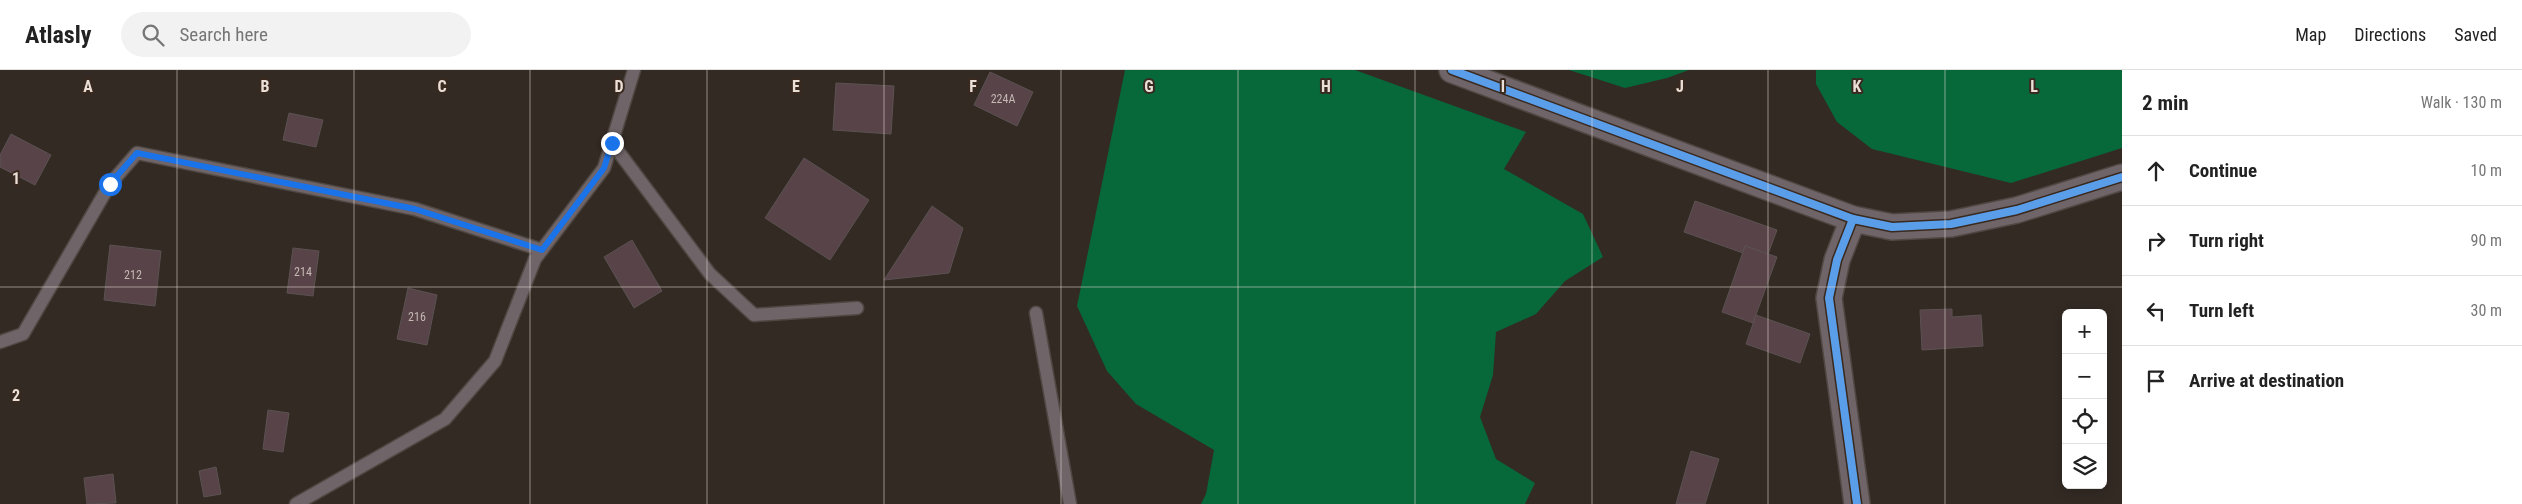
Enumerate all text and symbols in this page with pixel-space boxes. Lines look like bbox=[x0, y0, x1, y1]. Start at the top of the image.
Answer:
search box bbox=[121, 12, 471, 57]
text: Atlasly bbox=[25, 21, 91, 49]
icon: search bbox=[139, 21, 167, 49]
text: Search here bbox=[179, 23, 268, 46]
text: Map bbox=[2295, 24, 2326, 45]
text: Directions bbox=[2354, 24, 2426, 45]
text: Saved bbox=[2454, 24, 2497, 45]
text: A bbox=[83, 77, 93, 96]
text: B bbox=[261, 77, 270, 96]
text: C bbox=[437, 77, 447, 96]
text: D bbox=[614, 77, 624, 96]
text: E bbox=[792, 77, 800, 96]
text: F bbox=[969, 77, 977, 96]
text: G bbox=[1144, 77, 1154, 96]
text: H bbox=[1321, 77, 1331, 96]
text: I bbox=[1501, 77, 1505, 96]
text: J bbox=[1676, 77, 1684, 96]
text: K bbox=[1853, 77, 1862, 96]
text: L bbox=[2030, 77, 2038, 96]
text: 2 min bbox=[2142, 91, 2189, 115]
house number: 224А bbox=[991, 92, 1015, 106]
text: Walk · 130 m bbox=[2421, 93, 2502, 112]
route end bbox=[601, 132, 624, 155]
icon: ahead bbox=[2142, 157, 2170, 185]
text: Continue bbox=[2189, 159, 2257, 182]
text: 10 m bbox=[2470, 161, 2502, 180]
text: 1 bbox=[12, 169, 20, 188]
route start bbox=[99, 173, 122, 196]
icon: right bbox=[2142, 227, 2170, 255]
text: Turn right bbox=[2189, 229, 2264, 252]
text: 90 m bbox=[2470, 231, 2502, 250]
house number: 214 bbox=[294, 265, 312, 279]
house number: 212 bbox=[124, 268, 142, 282]
icon: left bbox=[2142, 297, 2170, 325]
text: Turn left bbox=[2189, 299, 2254, 322]
text: 30 m bbox=[2470, 301, 2502, 320]
map controls bbox=[2062, 309, 2107, 489]
button: + bbox=[2062, 309, 2107, 354]
house number: 216 bbox=[408, 310, 426, 324]
button: − bbox=[2062, 354, 2107, 399]
icon: arrive bbox=[2142, 367, 2170, 395]
text: Arrive at destination bbox=[2189, 369, 2344, 392]
text: 2 bbox=[12, 386, 20, 405]
button: locate bbox=[2062, 399, 2107, 444]
button: layers bbox=[2062, 444, 2107, 489]

